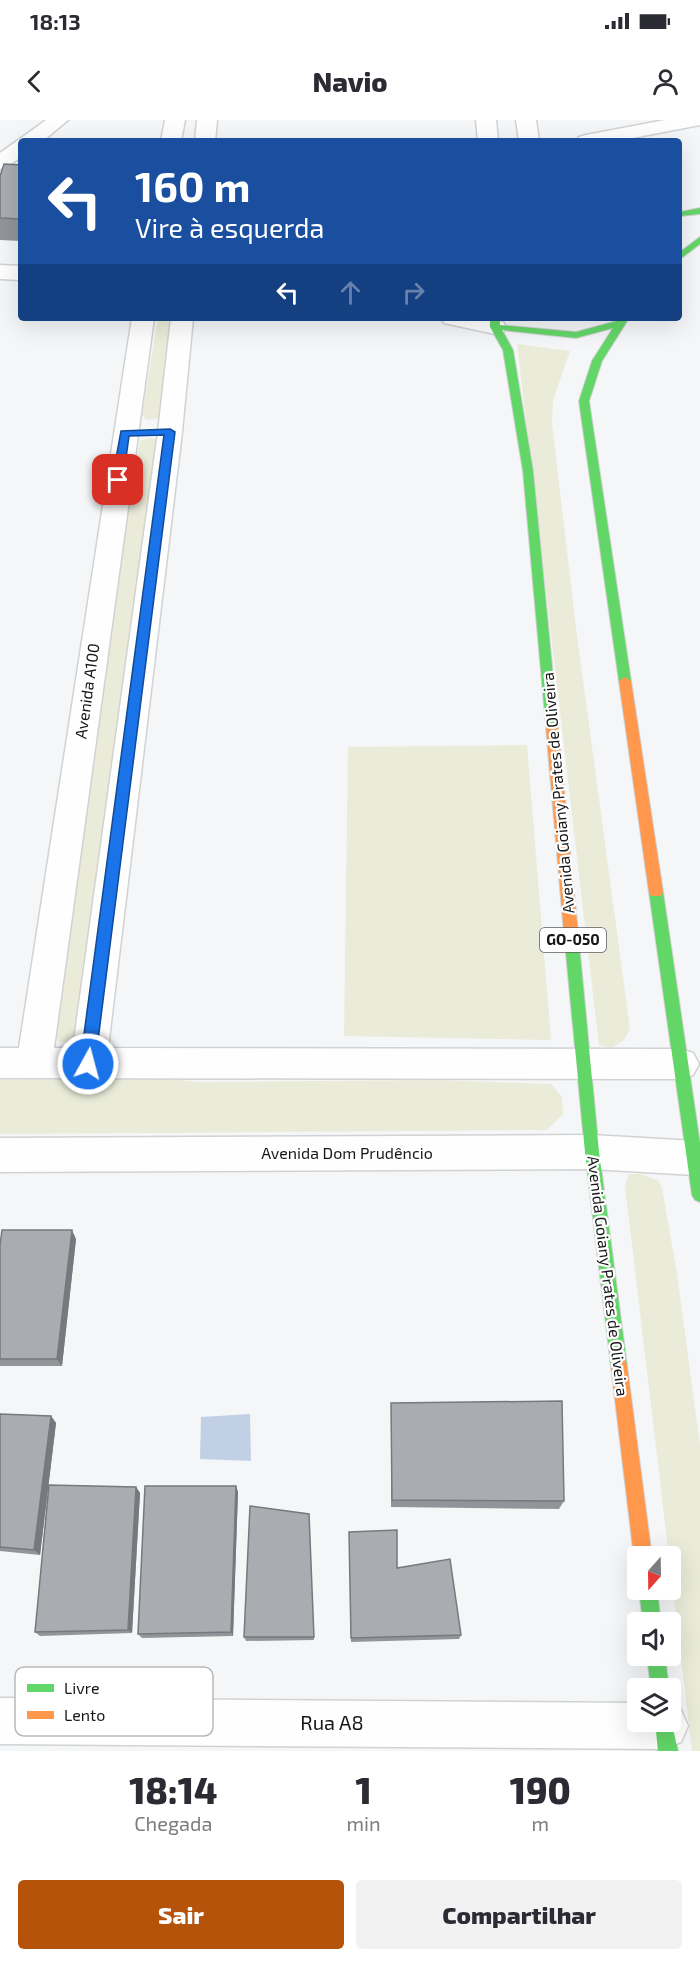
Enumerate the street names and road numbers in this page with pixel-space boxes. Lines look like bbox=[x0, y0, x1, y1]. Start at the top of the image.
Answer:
street label: Avenida A100 bbox=[70, 642, 103, 740]
street label: Avenida Goiany Prates de Oliveira bbox=[537, 672, 578, 914]
road number: GO-050 bbox=[540, 928, 606, 952]
street label: Avenida Dom Prudêncio bbox=[261, 1143, 433, 1162]
street label: Avenida Goiany Prates de Oliveira bbox=[584, 1155, 633, 1397]
street label: Rua A8 bbox=[300, 1710, 364, 1734]

